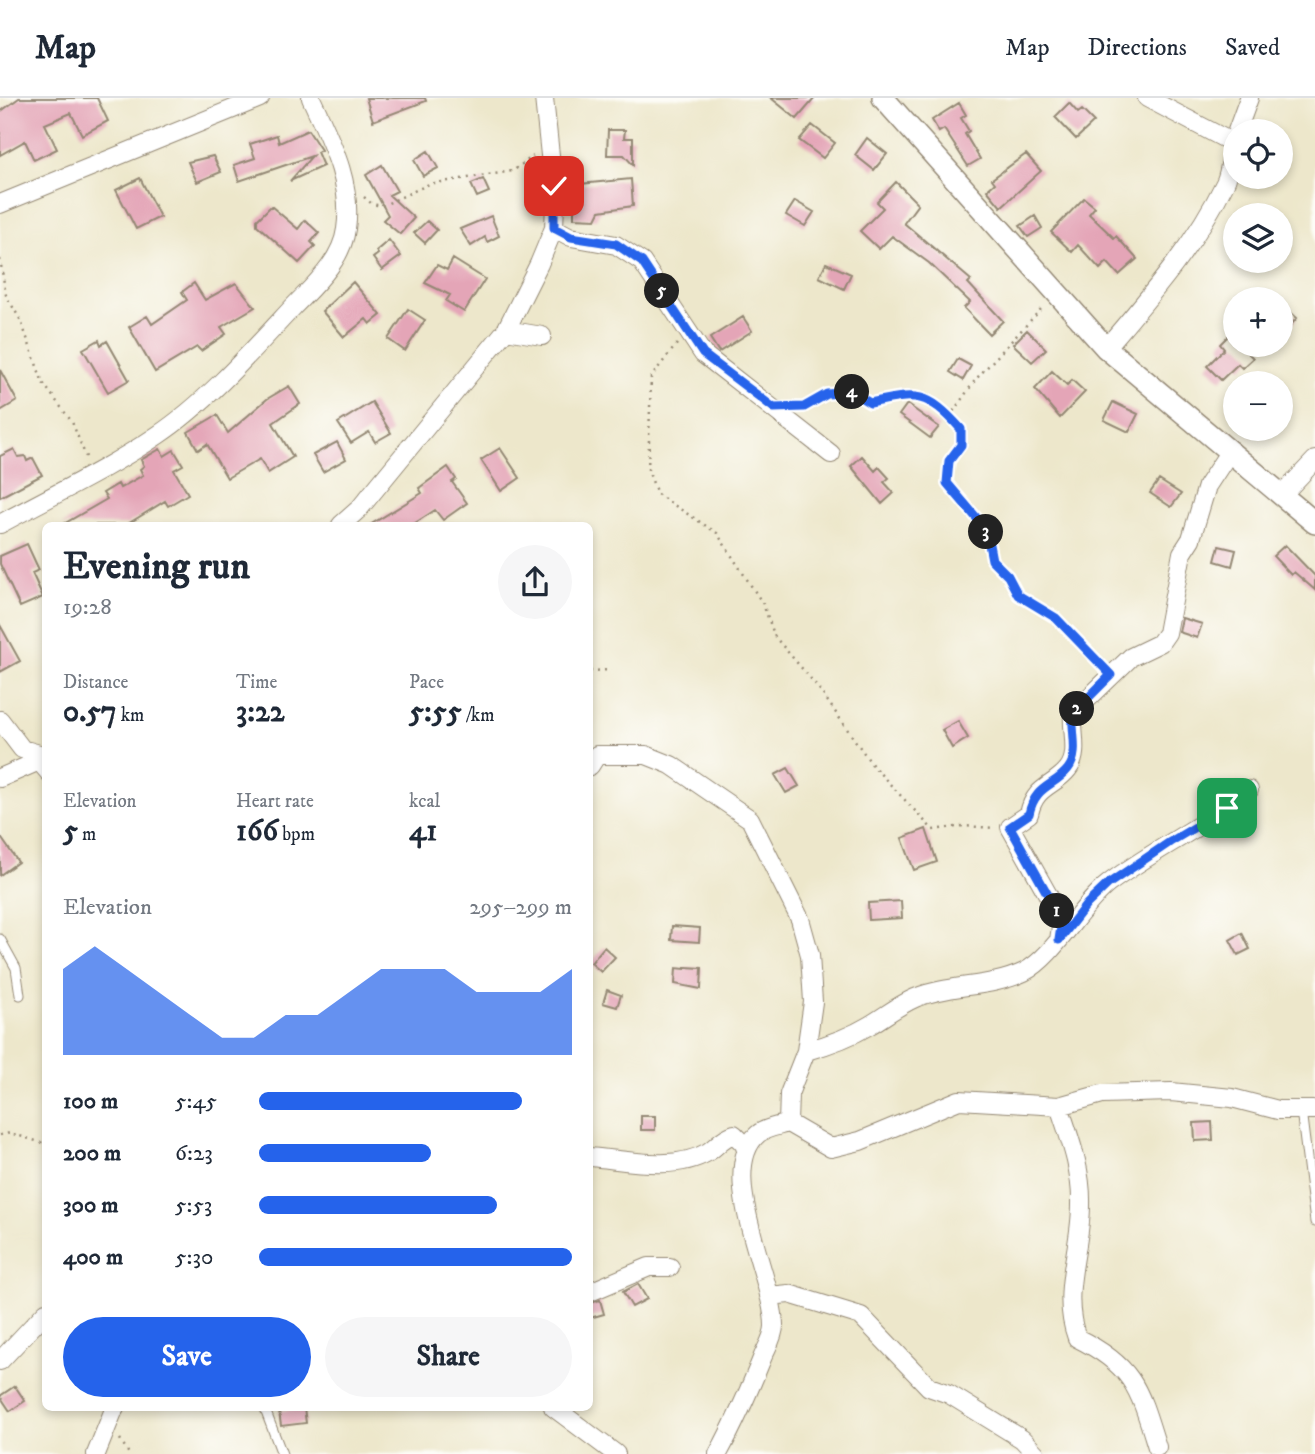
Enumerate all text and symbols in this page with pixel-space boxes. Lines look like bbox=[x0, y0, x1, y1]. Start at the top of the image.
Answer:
text: Map bbox=[35, 28, 96, 69]
text: Map bbox=[1005, 33, 1050, 63]
text: Directions bbox=[1088, 33, 1187, 63]
text: Saved bbox=[1225, 33, 1280, 63]
map controls bbox=[1223, 119, 1293, 441]
button: locate bbox=[1223, 119, 1293, 189]
pin bbox=[524, 156, 584, 216]
icon: check bbox=[535, 167, 573, 205]
button: layers bbox=[1223, 203, 1293, 273]
pin: 5 bbox=[644, 274, 680, 308]
text: 5 bbox=[657, 279, 666, 302]
button: + bbox=[1223, 287, 1293, 357]
button: − bbox=[1223, 371, 1293, 441]
pin: 4 bbox=[834, 374, 870, 410]
text: 4 bbox=[846, 380, 857, 403]
pin: 3 bbox=[968, 514, 1004, 550]
text: 3 bbox=[982, 520, 989, 543]
text: Evening run bbox=[63, 543, 250, 591]
button: share bbox=[498, 545, 572, 619]
text: 19:28 bbox=[63, 593, 112, 622]
text: Distance bbox=[63, 671, 128, 694]
text: Time bbox=[236, 671, 277, 694]
text: Pace bbox=[409, 671, 444, 694]
pin: 2 bbox=[1060, 692, 1094, 726]
text: 0.57 bbox=[63, 694, 117, 731]
text: 3:22 bbox=[236, 694, 285, 731]
text: 5:55 bbox=[409, 694, 462, 731]
text: 2 bbox=[1072, 697, 1081, 720]
text: km bbox=[117, 704, 144, 727]
text: /km bbox=[462, 704, 495, 727]
pin bbox=[1197, 778, 1257, 838]
icon: arrive bbox=[1208, 789, 1246, 827]
text: Elevation bbox=[63, 790, 137, 813]
text: Heart rate bbox=[236, 790, 314, 813]
text: kcal bbox=[409, 790, 440, 813]
text: 5 bbox=[63, 813, 78, 850]
text: 166 bbox=[236, 813, 278, 850]
text: 41 bbox=[409, 813, 437, 850]
text: m bbox=[78, 823, 96, 846]
text: bpm bbox=[278, 823, 315, 846]
text: Elevation bbox=[63, 893, 152, 922]
text: 295–299 m bbox=[469, 893, 572, 922]
pin: 1 bbox=[1040, 894, 1074, 928]
text: 1 bbox=[1053, 899, 1060, 922]
text: 100 m bbox=[63, 1087, 118, 1116]
text: 5:45 bbox=[175, 1087, 217, 1116]
text: 200 m bbox=[63, 1139, 121, 1168]
text: 6:23 bbox=[175, 1139, 213, 1168]
text: 300 m bbox=[63, 1191, 119, 1220]
text: 5:53 bbox=[175, 1191, 212, 1220]
text: 400 m bbox=[63, 1243, 123, 1272]
text: 5:30 bbox=[175, 1243, 213, 1272]
button: Save bbox=[63, 1317, 311, 1397]
button: Share bbox=[325, 1317, 572, 1397]

